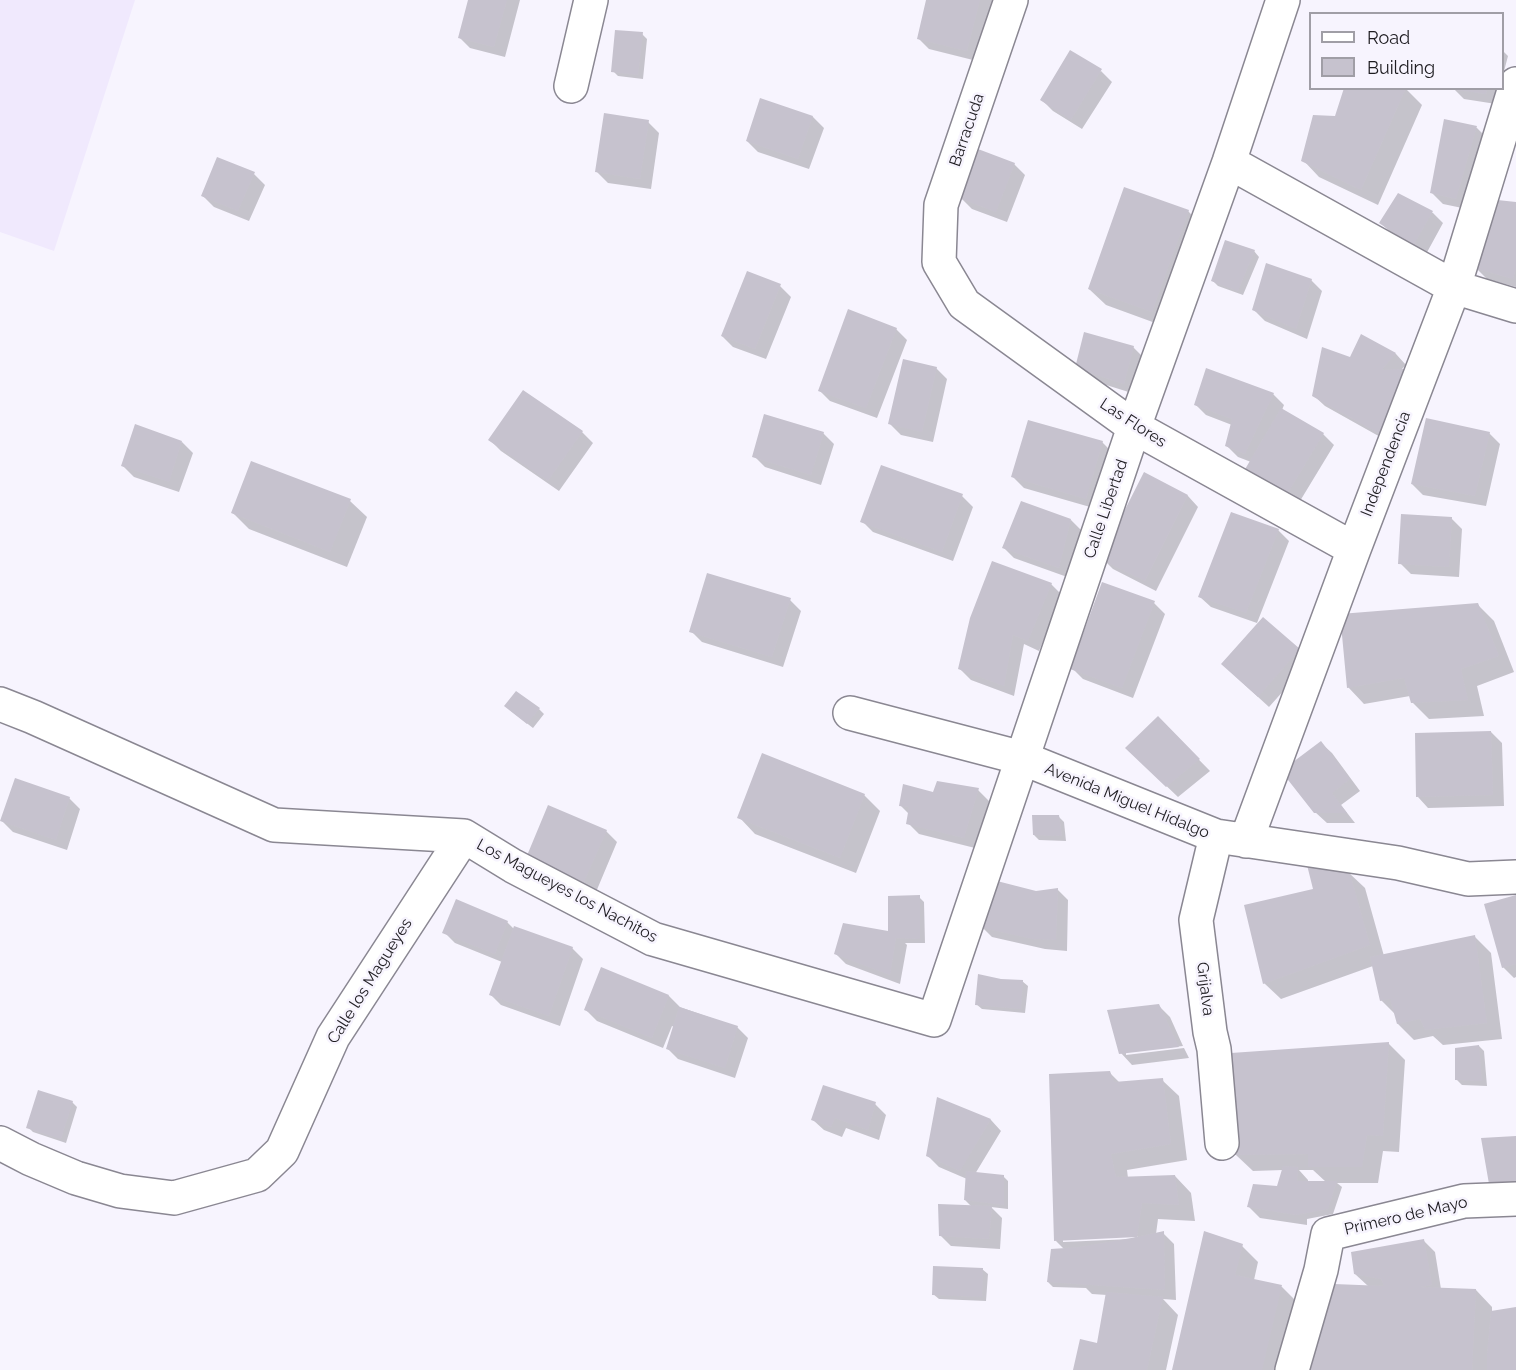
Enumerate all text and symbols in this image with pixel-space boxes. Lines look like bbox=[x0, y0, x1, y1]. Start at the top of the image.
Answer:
legend bbox=[1309, 12, 1504, 90]
text: Road bbox=[1367, 27, 1410, 48]
text: Building bbox=[1367, 57, 1435, 78]
street label: Barracuda bbox=[946, 91, 988, 169]
street label: Las Flores bbox=[1096, 394, 1170, 452]
street label: Independencia bbox=[1357, 409, 1415, 519]
street label: Calle Libertad bbox=[1080, 457, 1132, 561]
street label: Avenida Miguel Hidalgo bbox=[1042, 759, 1212, 843]
street label: Los Magueyes los Nachitos bbox=[473, 835, 661, 947]
street label: Calle los Magueyes bbox=[324, 915, 416, 1047]
street label: Grijalva bbox=[1192, 961, 1218, 1017]
street label: Primero de Mayo bbox=[1343, 1192, 1469, 1240]

